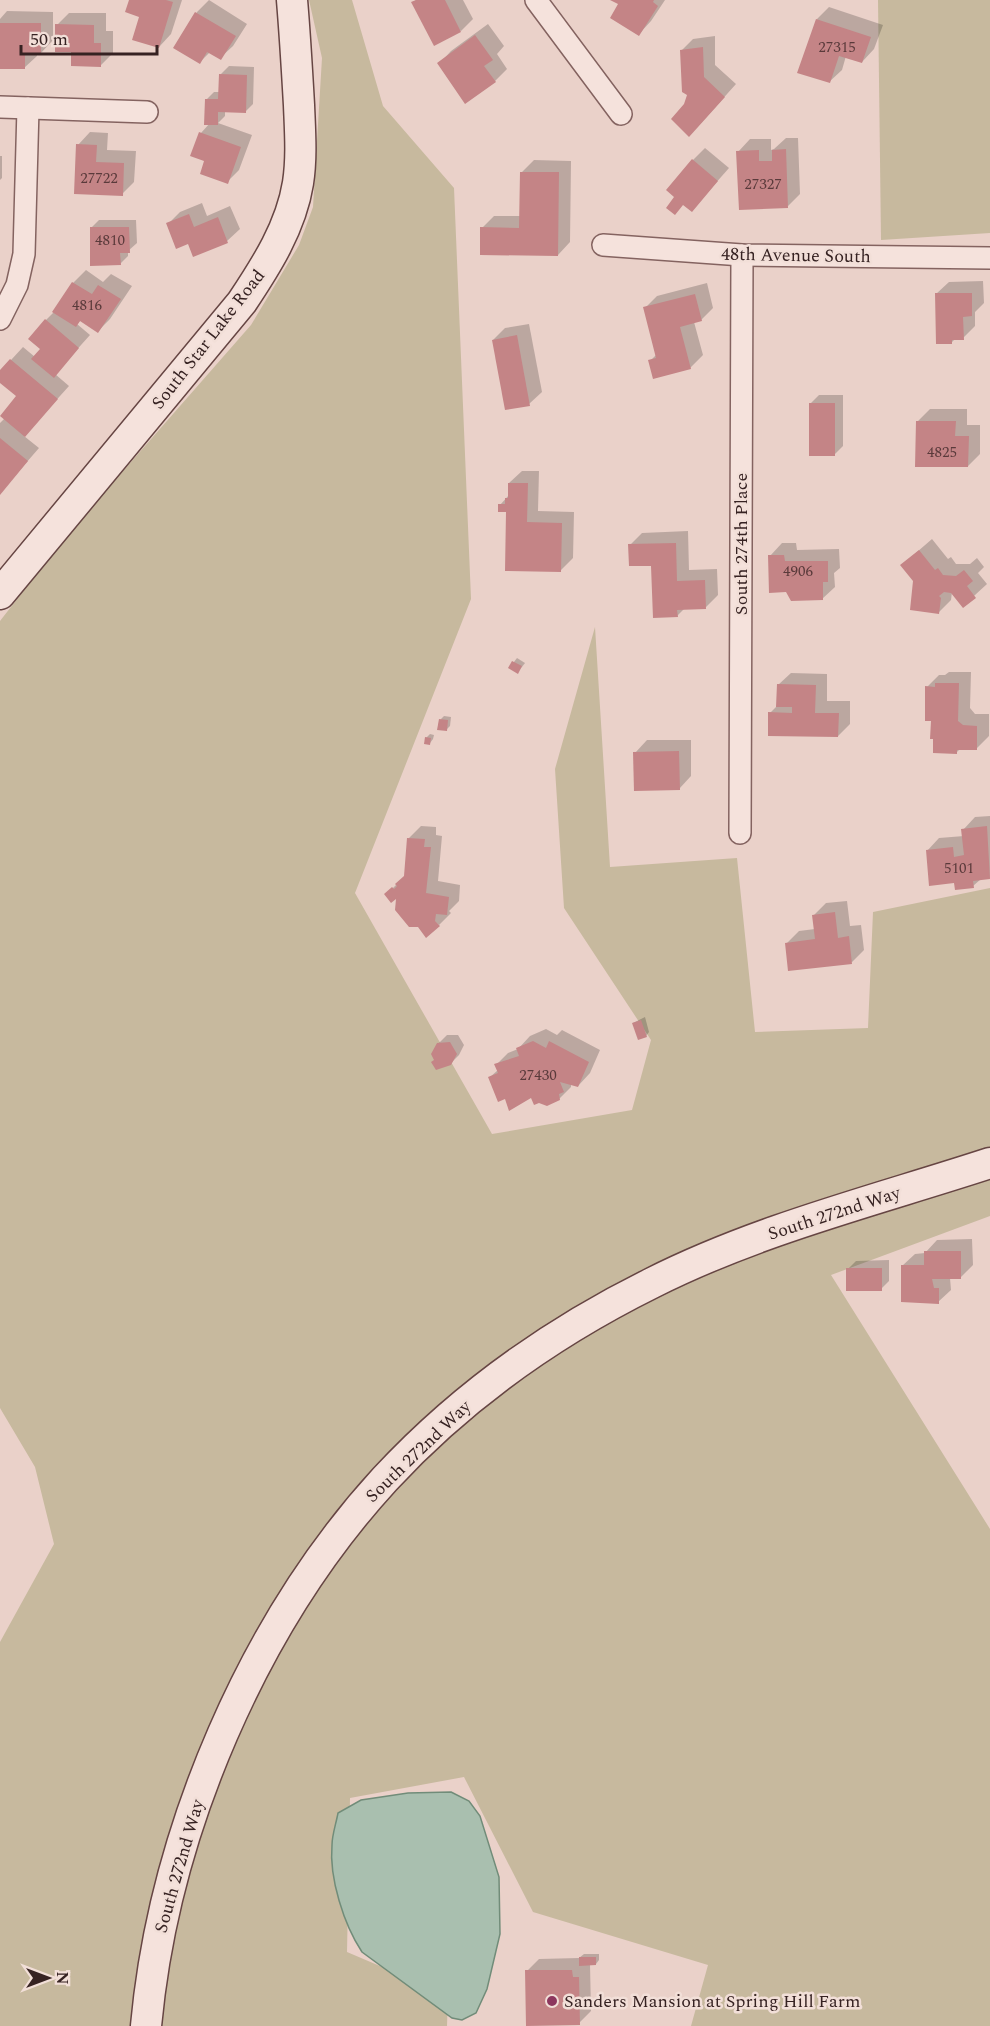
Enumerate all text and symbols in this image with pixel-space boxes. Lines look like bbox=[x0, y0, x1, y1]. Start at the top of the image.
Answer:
scale bar bbox=[21, 18, 158, 56]
text: 50 m bbox=[30, 26, 68, 53]
house number: 27315 bbox=[818, 36, 856, 59]
house number: 27722 bbox=[80, 167, 118, 190]
house number: 27327 bbox=[744, 173, 782, 196]
house number: 4810 bbox=[95, 229, 125, 252]
street label: 48th Avenue South bbox=[721, 241, 871, 270]
street label: South Star Lake Road bbox=[145, 264, 272, 415]
house number: 4816 bbox=[72, 294, 102, 317]
house number: 4825 bbox=[927, 441, 957, 464]
street label: South 274th Place bbox=[728, 473, 755, 615]
house number: 4906 bbox=[783, 560, 813, 583]
house number: 5101 bbox=[944, 857, 974, 880]
house number: 27430 bbox=[519, 1064, 557, 1087]
street label: South 272nd Way bbox=[764, 1179, 905, 1248]
street label: South 272nd Way bbox=[359, 1393, 478, 1509]
street label: South 272nd Way bbox=[148, 1795, 212, 1936]
north arrow bbox=[18, 1948, 78, 2008]
text: N bbox=[50, 1971, 74, 1985]
place label: Sanders Mansion at Spring Hill Farm bbox=[564, 1988, 860, 2015]
marker: Sanders Mansion at Spring Hill Farm bbox=[545, 1994, 559, 2008]

